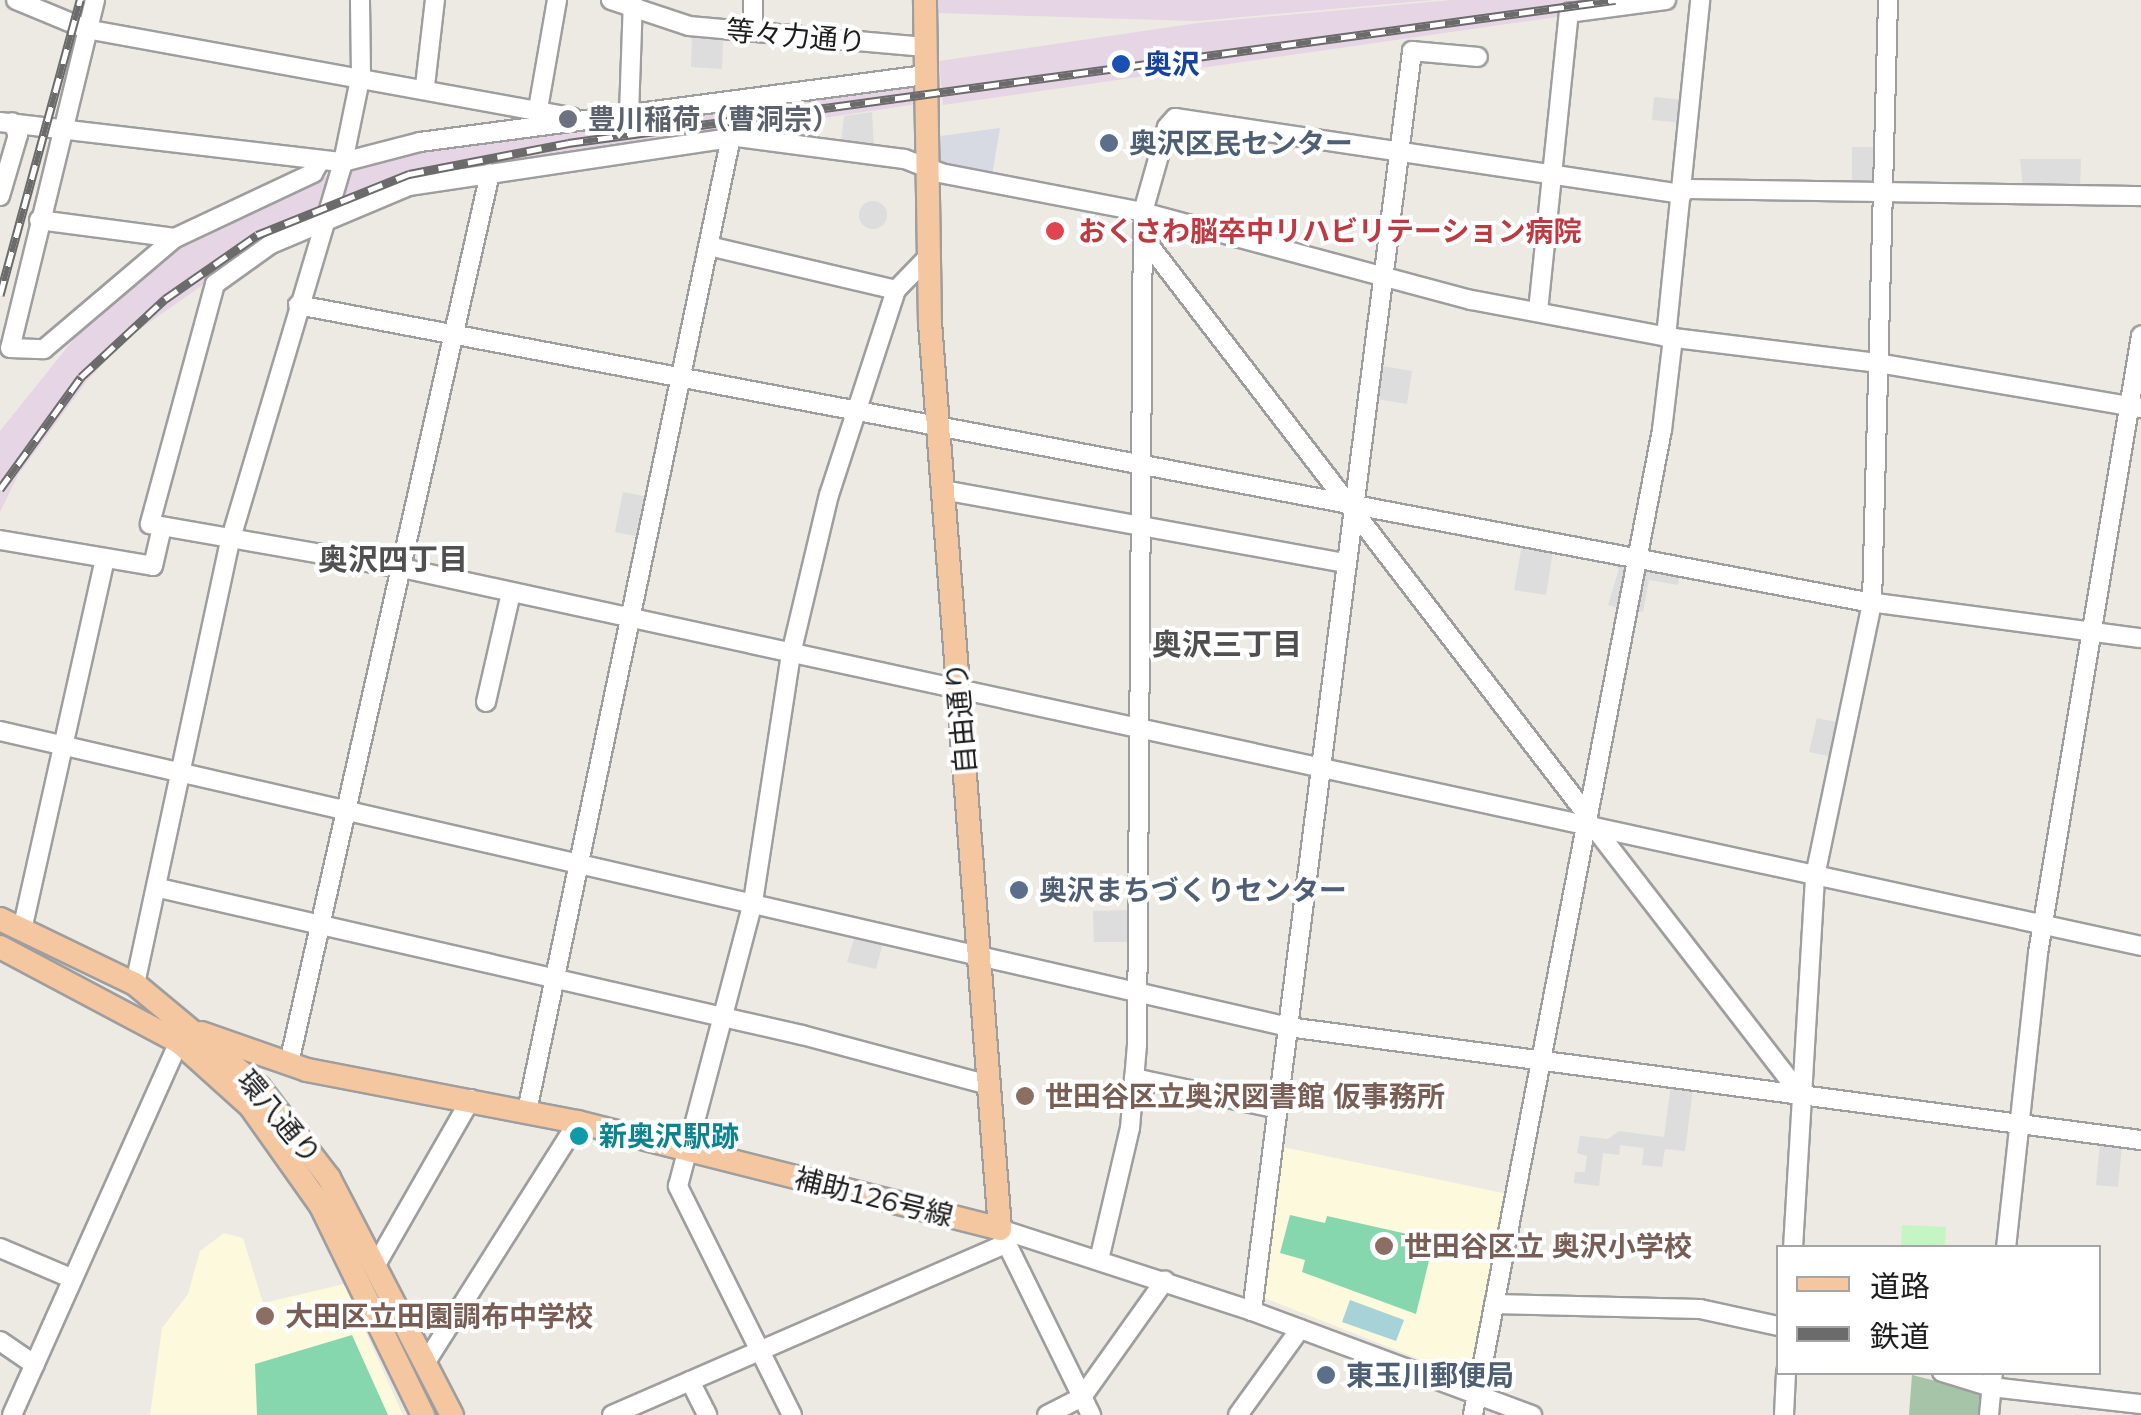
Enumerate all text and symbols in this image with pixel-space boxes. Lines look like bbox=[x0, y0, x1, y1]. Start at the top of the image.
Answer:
street label: 等々力通り bbox=[725, 13, 867, 59]
place label: 奥沢 bbox=[1144, 47, 1200, 81]
marker: 奥沢 bbox=[1108, 51, 1134, 77]
place label: 豊川稲荷（曹洞宗） bbox=[588, 102, 840, 136]
marker: 豊川稲荷（曹洞宗） bbox=[557, 108, 579, 130]
place label: 奥沢区民センター bbox=[1129, 126, 1353, 160]
marker: 奥沢区民センター bbox=[1098, 132, 1120, 154]
place label: おくさわ脳卒中リハビリテーション病院 bbox=[1078, 214, 1582, 248]
marker: おくさわ脳卒中リハビリテーション病院 bbox=[1042, 218, 1068, 244]
district label: 奥沢四丁目 bbox=[318, 541, 468, 577]
district label: 奥沢三丁目 bbox=[1152, 626, 1302, 662]
street label: 自由通り bbox=[939, 661, 983, 775]
place label: 奥沢まちづくりセンター bbox=[1039, 873, 1347, 907]
marker: 奥沢まちづくりセンター bbox=[1008, 879, 1030, 901]
street label: 環八通り bbox=[230, 1063, 328, 1171]
place label: 世田谷区立奥沢図書館 仮事務所 bbox=[1045, 1079, 1445, 1113]
marker: 世田谷区立奥沢図書館 仮事務所 bbox=[1014, 1085, 1036, 1107]
place label: 新奥沢駅跡 bbox=[599, 1119, 739, 1153]
marker: 新奥沢駅跡 bbox=[568, 1125, 590, 1147]
street label: 補助126号線 bbox=[791, 1161, 957, 1233]
place label: 世田谷区立 奥沢小学校 bbox=[1404, 1229, 1692, 1263]
marker: 世田谷区立 奥沢小学校 bbox=[1373, 1235, 1395, 1257]
legend bbox=[1776, 1245, 2101, 1375]
text: 道路 bbox=[1870, 1267, 1930, 1305]
place label: 大田区立田園調布中学校 bbox=[285, 1299, 593, 1333]
marker: 大田区立田園調布中学校 bbox=[254, 1305, 276, 1327]
text: 鉄道 bbox=[1870, 1317, 1930, 1355]
place label: 東玉川郵便局 bbox=[1346, 1358, 1514, 1392]
marker: 東玉川郵便局 bbox=[1315, 1364, 1337, 1386]

